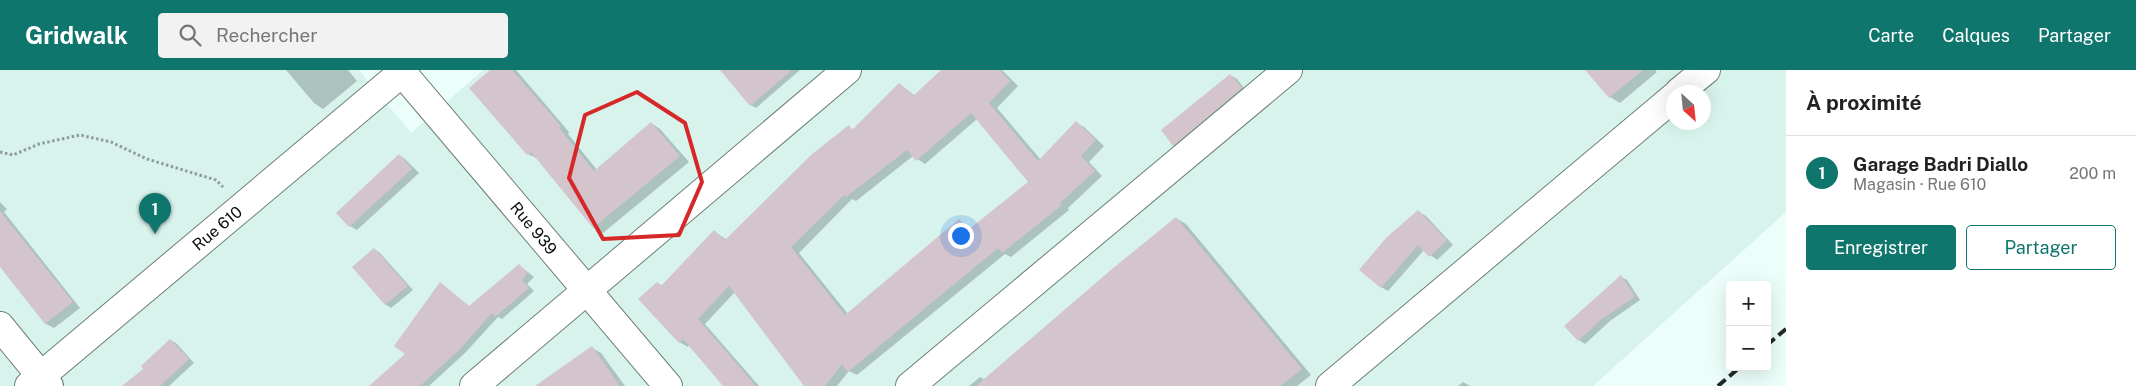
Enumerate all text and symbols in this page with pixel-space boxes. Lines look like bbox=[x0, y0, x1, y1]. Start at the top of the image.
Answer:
search box bbox=[158, 13, 508, 58]
text: Gridwalk bbox=[25, 21, 128, 49]
icon: search bbox=[176, 21, 204, 49]
text: Rechercher bbox=[216, 24, 318, 46]
text: Carte bbox=[1868, 25, 1914, 46]
text: Calques bbox=[1942, 25, 2010, 46]
text: Partager bbox=[2038, 25, 2111, 46]
north arrow bbox=[1666, 85, 1711, 130]
text: À proximité bbox=[1806, 90, 1922, 115]
text: Garage Badri Diallo bbox=[1853, 153, 2028, 175]
text: 1 bbox=[1819, 164, 1825, 183]
text: 200 m bbox=[2069, 164, 2116, 183]
text: Magasin · Rue 610 bbox=[1853, 175, 1986, 194]
pin: 1 bbox=[139, 193, 171, 234]
street label: Rue 939 bbox=[506, 198, 561, 258]
street label: Rue 610 bbox=[189, 202, 246, 255]
your location bbox=[948, 223, 974, 249]
button: Enregistrer bbox=[1806, 225, 1956, 270]
button: Partager bbox=[1966, 225, 2116, 270]
map controls bbox=[1726, 281, 1771, 371]
button: + bbox=[1726, 281, 1771, 326]
button: − bbox=[1726, 326, 1771, 371]

